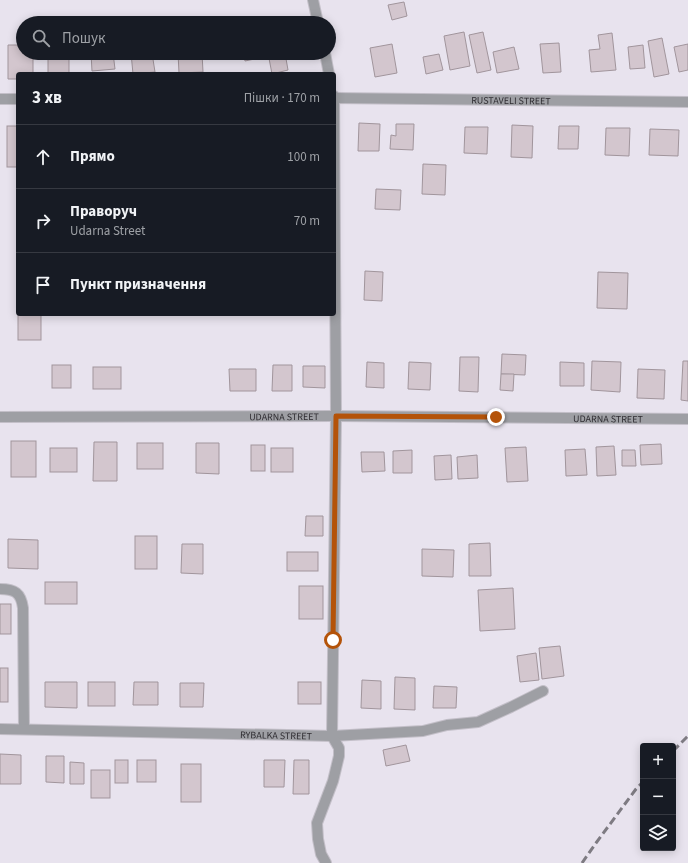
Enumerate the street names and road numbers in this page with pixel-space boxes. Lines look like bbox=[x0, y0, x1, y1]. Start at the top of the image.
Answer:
street label: RUSTAVELI STREET bbox=[471, 94, 551, 108]
street label: UDARNA STREET bbox=[249, 410, 320, 424]
street label: UDARNA STREET bbox=[573, 412, 644, 427]
street label: RYBALKA STREET bbox=[240, 728, 313, 744]

